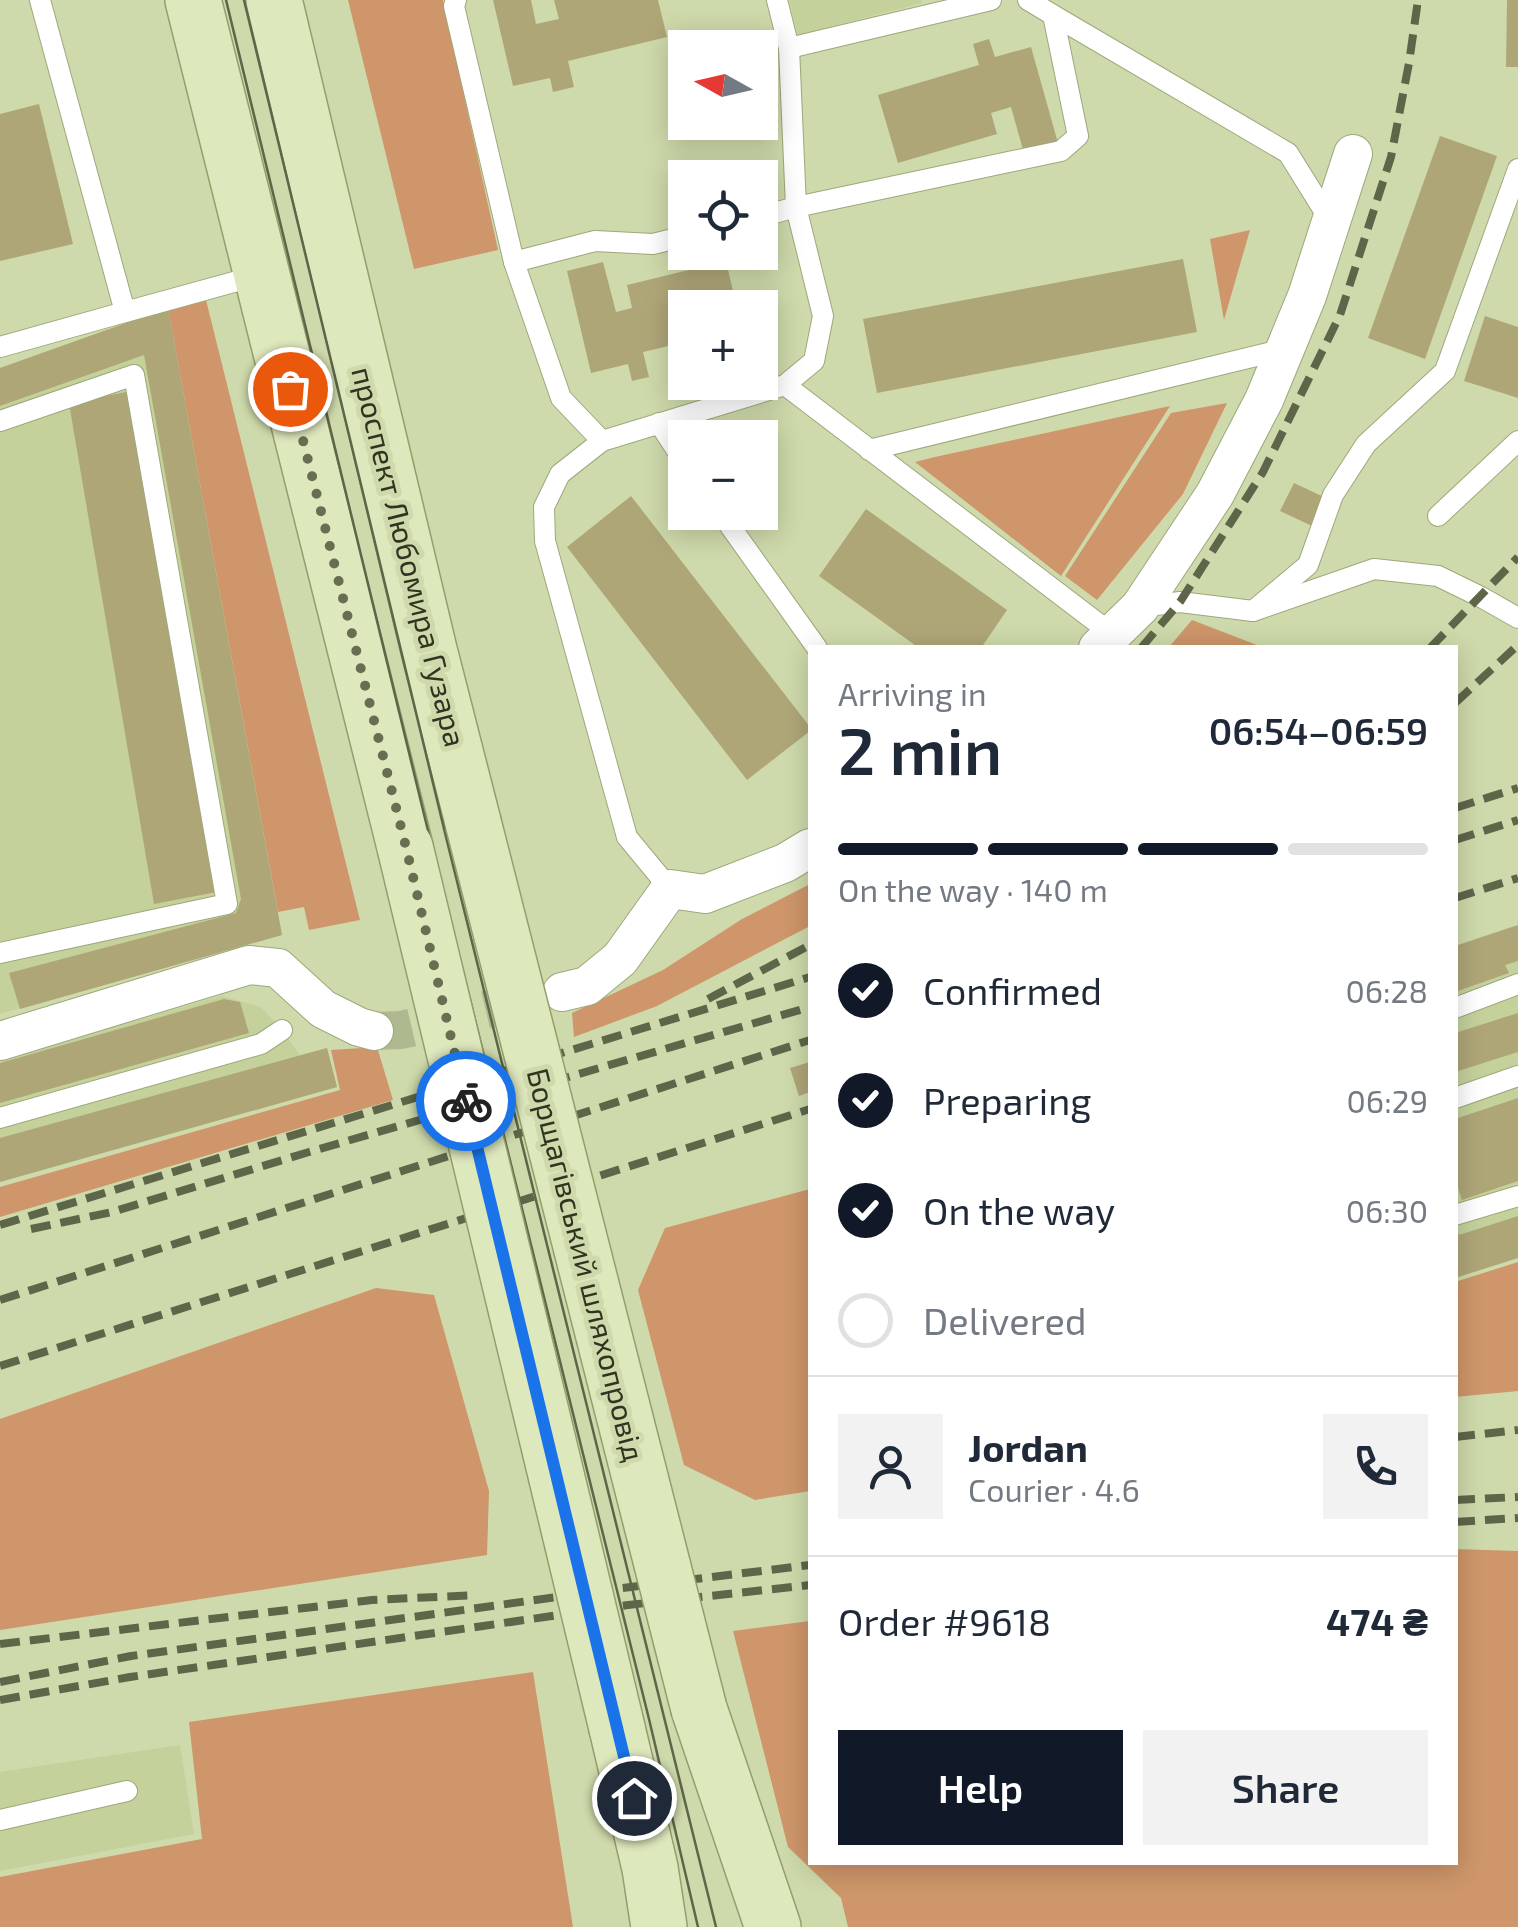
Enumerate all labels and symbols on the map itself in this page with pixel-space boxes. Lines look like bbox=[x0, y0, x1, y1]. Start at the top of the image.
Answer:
north arrow bbox=[668, 30, 778, 140]
pin bbox=[248, 347, 333, 432]
street label: проспект Любомира Гузара bbox=[344, 363, 475, 751]
courier bbox=[416, 1051, 516, 1151]
street label: Борщагівський шляхопровід bbox=[521, 1064, 653, 1465]
pin bbox=[592, 1756, 677, 1841]

